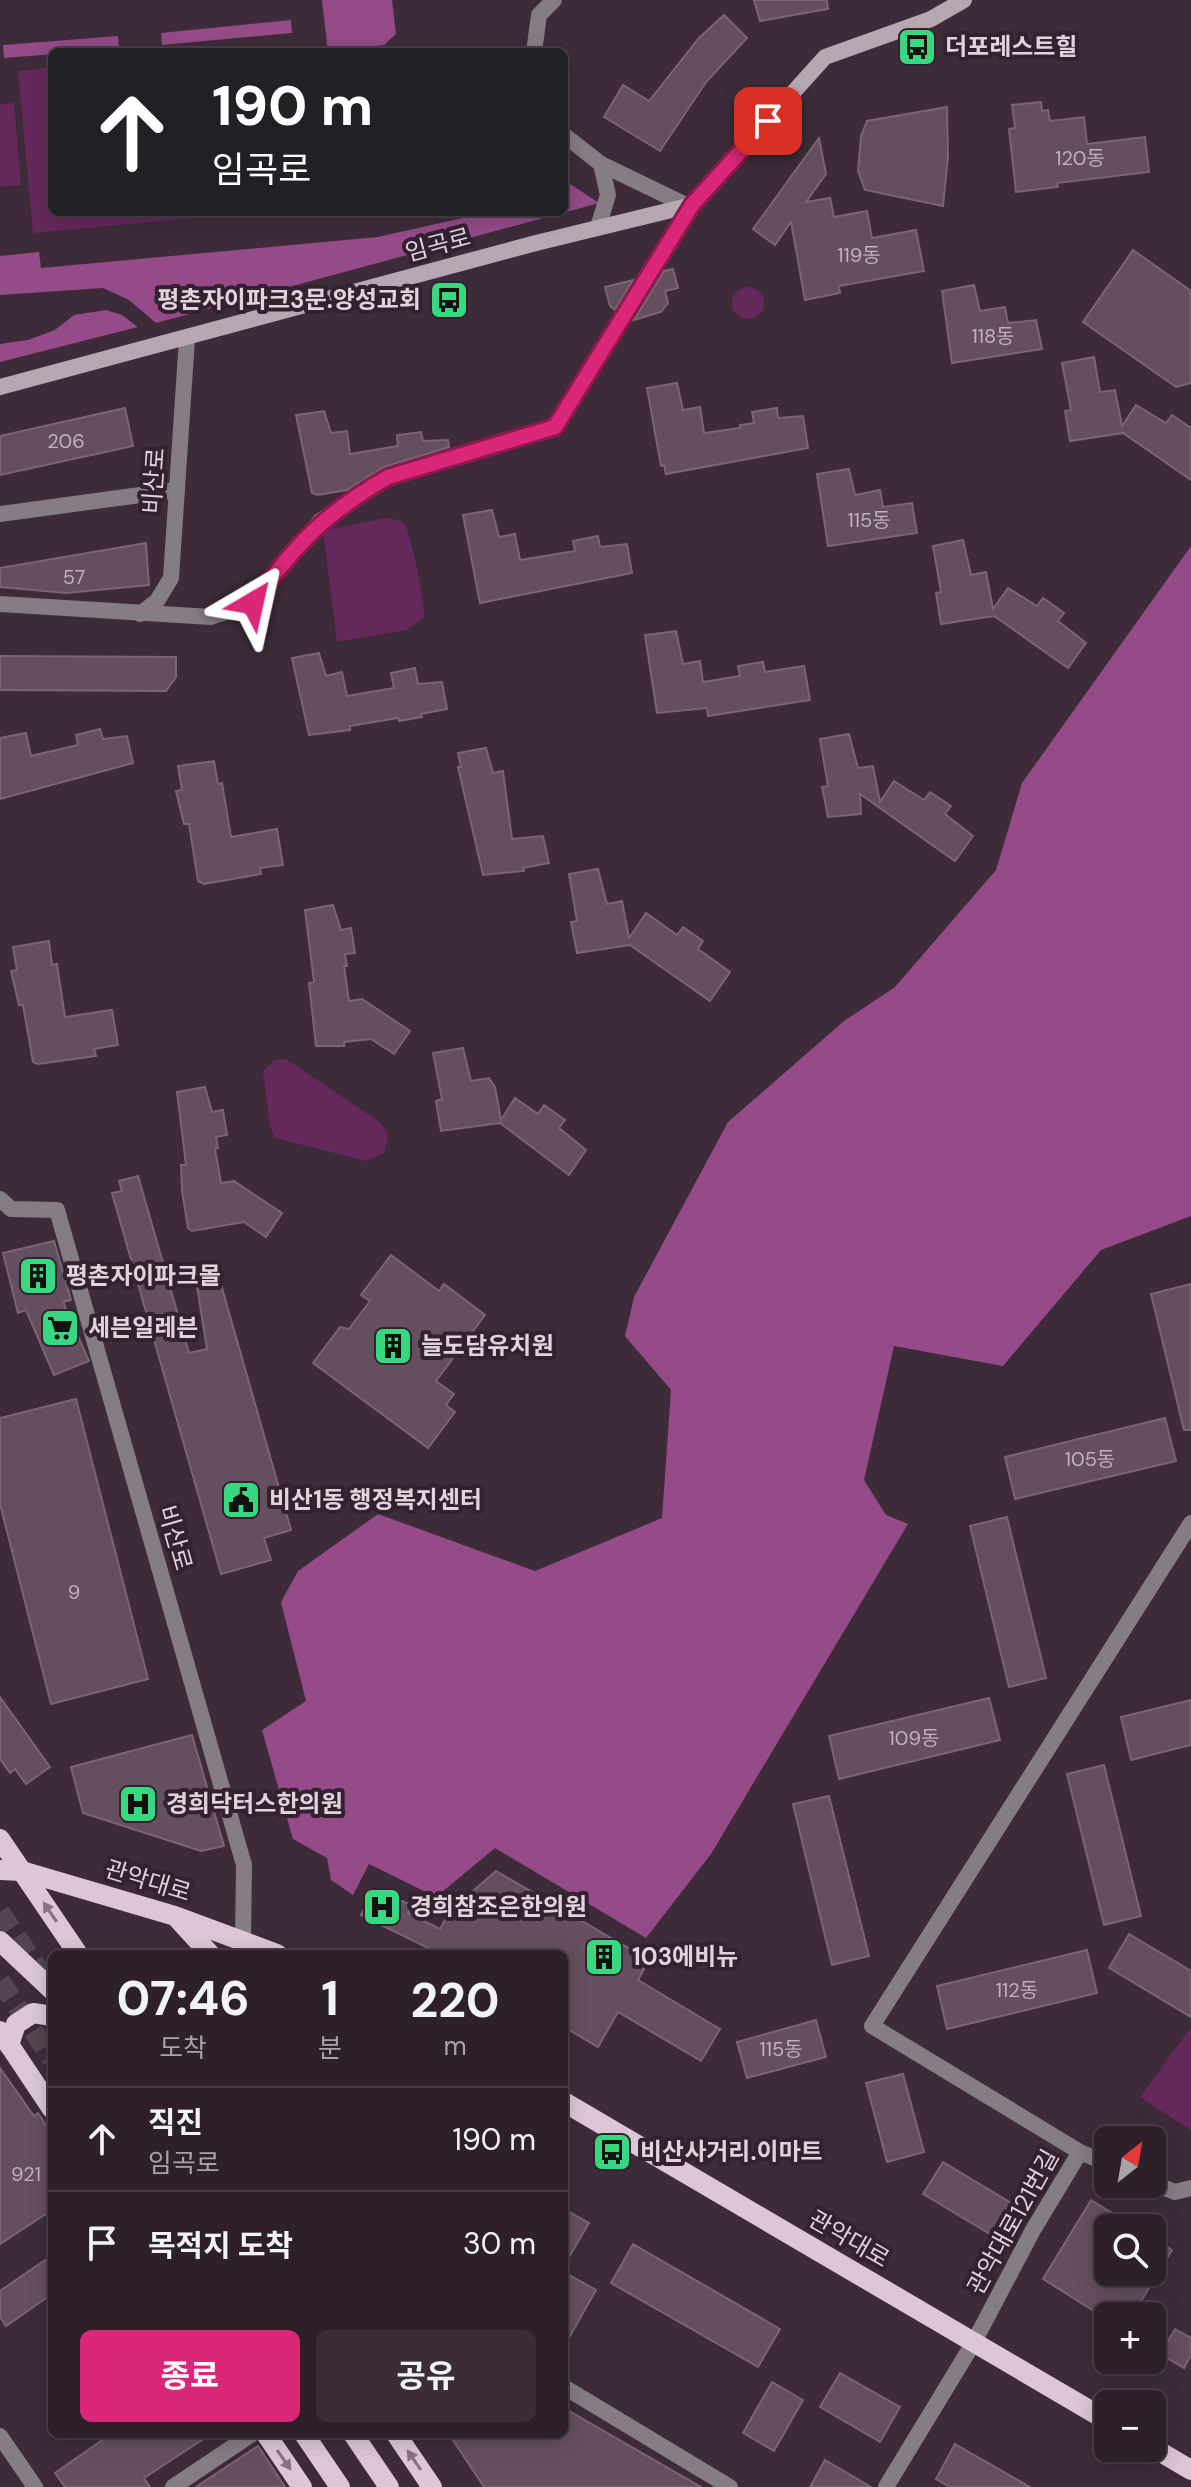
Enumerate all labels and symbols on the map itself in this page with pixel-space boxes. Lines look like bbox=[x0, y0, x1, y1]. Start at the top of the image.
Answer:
bus stop icon: 더포레스트힐 bbox=[896, 26, 938, 68]
place label: 더포레스트힐 bbox=[945, 31, 1077, 62]
pin bbox=[734, 87, 802, 155]
house number: 120동 bbox=[1055, 145, 1105, 171]
street label: 임곡로 bbox=[402, 221, 474, 268]
house number: 119동 bbox=[837, 242, 881, 268]
bus stop icon: 평촌자이파크3문.양성교회 bbox=[428, 279, 470, 321]
place label: 평촌자이파크3문.양성교회 bbox=[158, 284, 421, 315]
house number: 118동 bbox=[971, 323, 1015, 349]
house number: 206 bbox=[47, 428, 85, 454]
street label: 비산로 bbox=[136, 447, 171, 515]
house number: 115동 bbox=[847, 507, 891, 533]
position arrow bbox=[211, 561, 295, 645]
house number: 57 bbox=[63, 564, 85, 590]
building icon: 평촌자이파크몰 bbox=[17, 1255, 59, 1297]
place label: 평촌자이파크몰 bbox=[66, 1260, 221, 1291]
supermarket icon: 세븐일레븐 bbox=[39, 1307, 81, 1349]
place label: 세븐일레븐 bbox=[88, 1312, 198, 1343]
building icon: 늘도담유치원 bbox=[372, 1325, 414, 1367]
place label: 늘도담유치원 bbox=[421, 1330, 553, 1361]
house number: 105동 bbox=[1065, 1446, 1115, 1472]
public building icon: 비산1동 행정복지센터 bbox=[220, 1479, 262, 1521]
place label: 비산1동 행정복지센터 bbox=[269, 1484, 482, 1515]
street label: 비산로 bbox=[151, 1502, 200, 1574]
house number: 9 bbox=[68, 1579, 80, 1605]
house number: 109동 bbox=[889, 1725, 939, 1751]
hospital icon: 경희닥터스한의원 bbox=[117, 1783, 159, 1825]
place label: 경희닥터스한의원 bbox=[166, 1788, 343, 1819]
street label: 관악대로 bbox=[101, 1853, 195, 1908]
hospital icon: 경희참조은한의원 bbox=[361, 1886, 403, 1928]
place label: 경희참조은한의원 bbox=[410, 1891, 587, 1922]
one-way arrow bbox=[43, 1902, 58, 1923]
building icon: 103에비뉴 bbox=[583, 1936, 625, 1978]
place label: 103에비뉴 bbox=[632, 1941, 738, 1972]
house number: 112동 bbox=[996, 1977, 1038, 2003]
house number: 115동 bbox=[759, 2036, 803, 2062]
north arrow bbox=[1094, 2126, 1166, 2198]
bus stop icon: 비산사거리.이마트 bbox=[591, 2131, 633, 2173]
place label: 비산사거리.이마트 bbox=[640, 2136, 823, 2167]
street label: 관악대로121번길 bbox=[960, 2144, 1065, 2300]
house number: 921 bbox=[11, 2161, 41, 2187]
street label: 관악대로 bbox=[803, 2203, 895, 2274]
one-way arrow bbox=[276, 2450, 291, 2471]
one-way arrow bbox=[406, 2450, 421, 2471]

